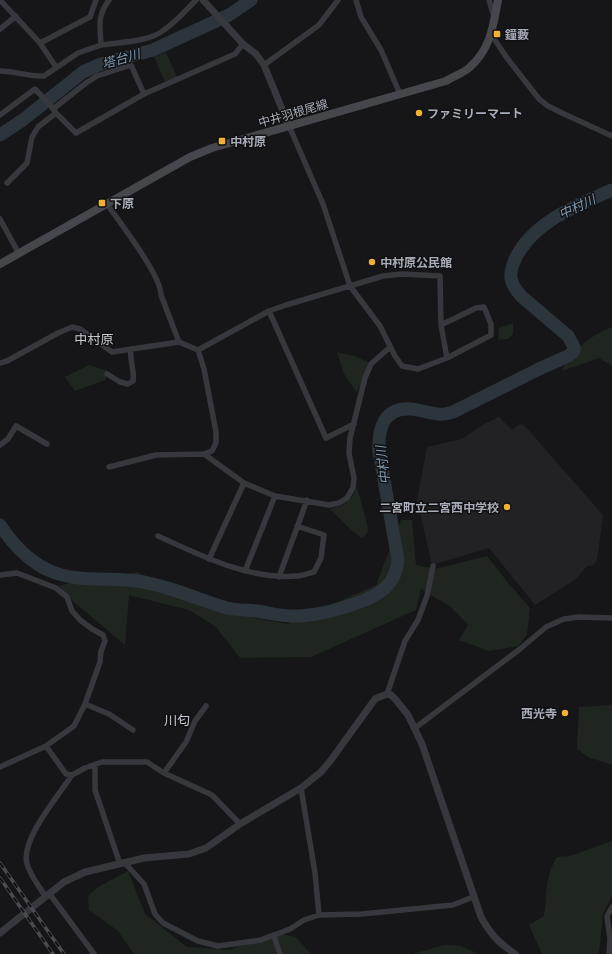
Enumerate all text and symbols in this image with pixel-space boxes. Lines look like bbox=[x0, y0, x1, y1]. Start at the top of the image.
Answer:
place label: 鐘藪 bbox=[504, 27, 529, 42]
marker: 鐘藪 bbox=[492, 29, 502, 39]
water label: 塔台川 bbox=[100, 45, 144, 73]
street label: 中井羽根尾線 bbox=[256, 96, 330, 130]
place label: ファミリーマート bbox=[427, 106, 523, 121]
marker: ファミリーマート bbox=[414, 108, 424, 118]
place label: 中村原 bbox=[230, 134, 266, 149]
marker: 中村原 bbox=[217, 136, 227, 146]
water label: 中村川 bbox=[556, 190, 600, 223]
place label: 下原 bbox=[110, 196, 134, 211]
marker: 下原 bbox=[97, 198, 107, 208]
place label: 中村原公民館 bbox=[380, 255, 452, 270]
marker: 中村原公民館 bbox=[367, 257, 377, 267]
district label: 中村原 bbox=[74, 331, 114, 348]
water label: 中村川 bbox=[372, 443, 394, 485]
place label: 二宮町立二宮西中学校 bbox=[379, 500, 499, 515]
marker: 二宮町立二宮西中学校 bbox=[502, 502, 512, 512]
place label: 西光寺 bbox=[521, 706, 557, 721]
marker: 西光寺 bbox=[560, 708, 570, 718]
district label: 川匂 bbox=[164, 712, 190, 729]

